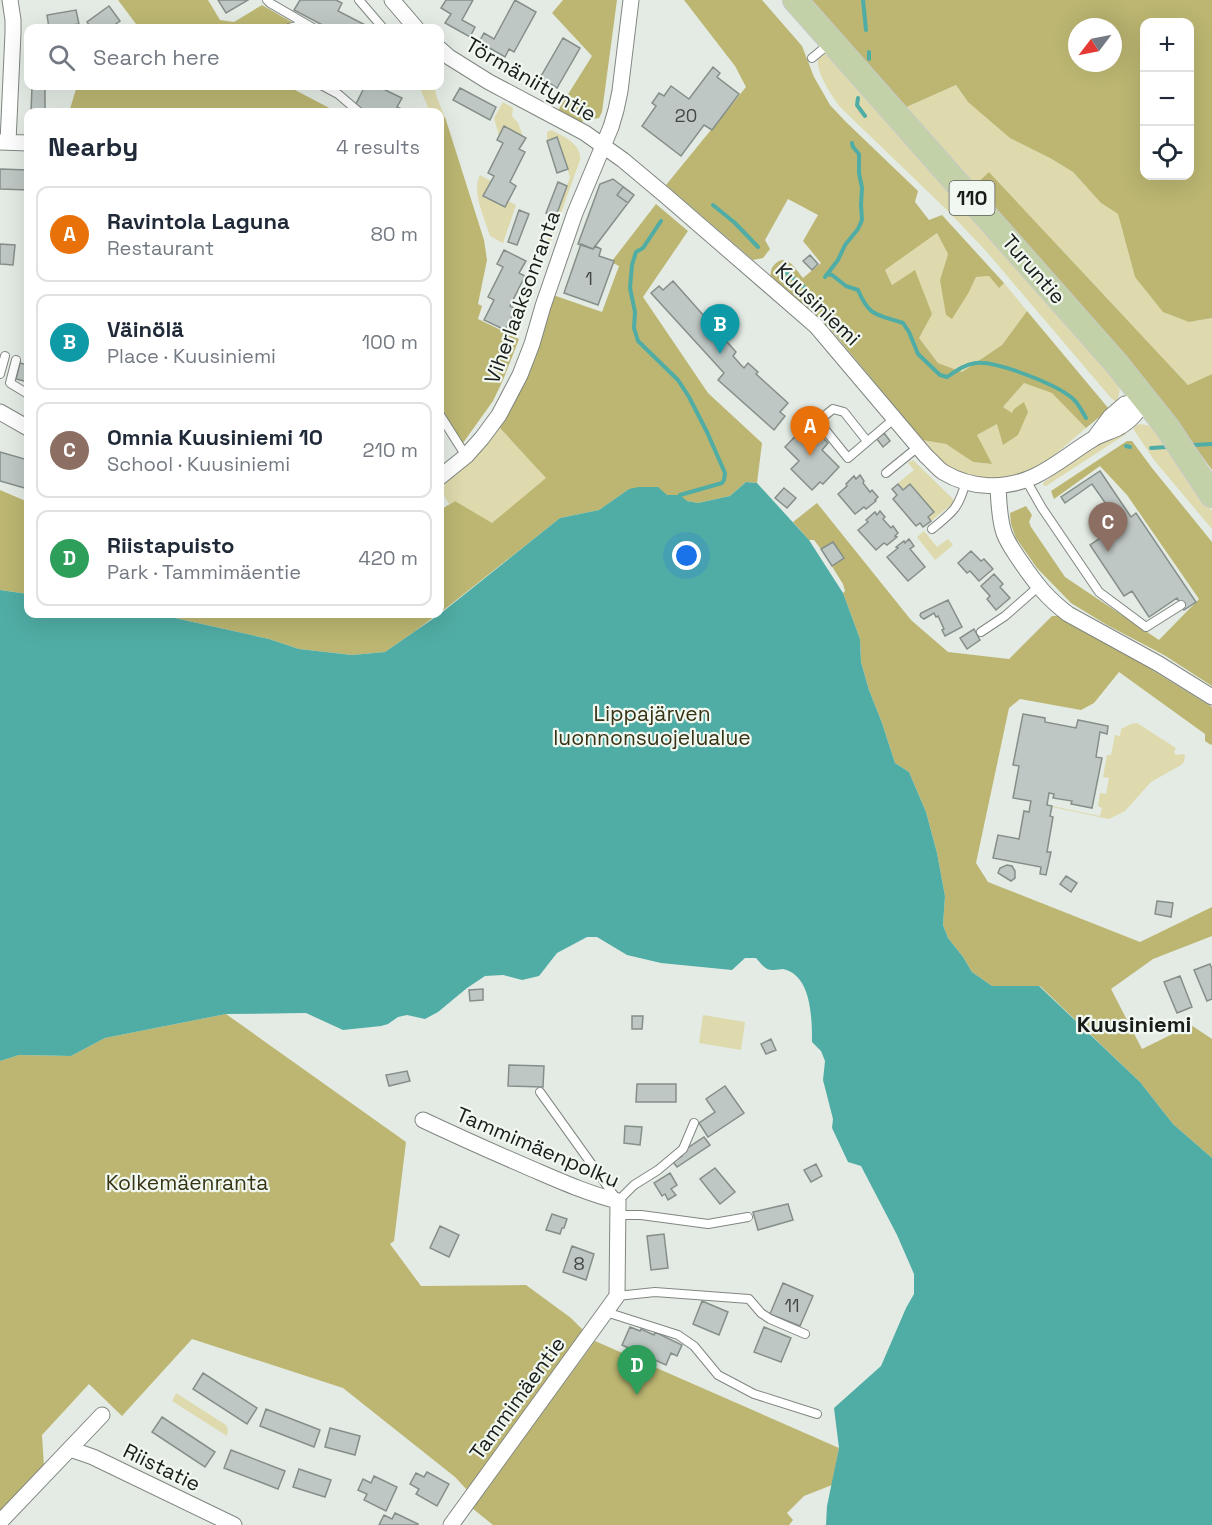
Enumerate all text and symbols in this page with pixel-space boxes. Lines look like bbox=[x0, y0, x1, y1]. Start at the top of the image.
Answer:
north arrow bbox=[1068, 18, 1122, 72]
map controls bbox=[1140, 18, 1194, 180]
button: + bbox=[1140, 18, 1194, 72]
search box bbox=[24, 24, 444, 90]
street label: Törmäniityntie bbox=[461, 31, 601, 127]
icon: search bbox=[45, 41, 78, 74]
text: Search here bbox=[93, 43, 220, 71]
button: − bbox=[1140, 72, 1194, 126]
house number: 20 bbox=[675, 104, 697, 127]
button: locate bbox=[1140, 126, 1194, 180]
text: Nearby bbox=[48, 130, 138, 164]
text: 4 results bbox=[336, 134, 420, 160]
road number: 110 bbox=[950, 181, 994, 215]
text: Ravintola Laguna bbox=[107, 207, 290, 235]
street label: Viherlaaksonranta bbox=[478, 207, 566, 387]
text: A bbox=[63, 221, 76, 247]
text: 80 m bbox=[370, 221, 418, 247]
street label: Turuntie bbox=[996, 228, 1072, 310]
text: Restaurant bbox=[107, 235, 214, 261]
street label: Kuusiniemi bbox=[770, 257, 866, 351]
house number: 1 bbox=[585, 267, 593, 290]
pin: B bbox=[700, 304, 740, 354]
text: Väinölä bbox=[107, 315, 184, 343]
text: B bbox=[63, 329, 76, 355]
text: 100 m bbox=[362, 329, 418, 355]
text: Place · Kuusiniemi bbox=[107, 343, 276, 369]
pin: A bbox=[790, 406, 830, 456]
text: Omnia Kuusiniemi 10 bbox=[107, 423, 323, 451]
text: C bbox=[63, 437, 76, 463]
text: 210 m bbox=[362, 437, 418, 463]
text: School · Kuusiniemi bbox=[107, 451, 290, 477]
pin: C bbox=[1088, 502, 1128, 552]
text: Riistapuisto bbox=[107, 531, 235, 559]
your location bbox=[672, 541, 701, 570]
text: D bbox=[63, 545, 76, 571]
text: 420 m bbox=[358, 545, 418, 571]
text: Park · Tammimäentie bbox=[107, 559, 301, 585]
park label: Lippajärven luonnonsuojelualue bbox=[553, 700, 751, 751]
district label: Kuusiniemi bbox=[1077, 1010, 1191, 1038]
street label: Tammimäenpolku bbox=[452, 1100, 624, 1194]
park label: Kolkemäenranta bbox=[106, 1169, 268, 1196]
house number: 8 bbox=[573, 1252, 585, 1275]
house number: 11 bbox=[784, 1294, 800, 1317]
street label: Tammimäentie bbox=[463, 1331, 571, 1465]
pin: D bbox=[618, 1346, 656, 1395]
street label: Riistatie bbox=[119, 1437, 205, 1497]

